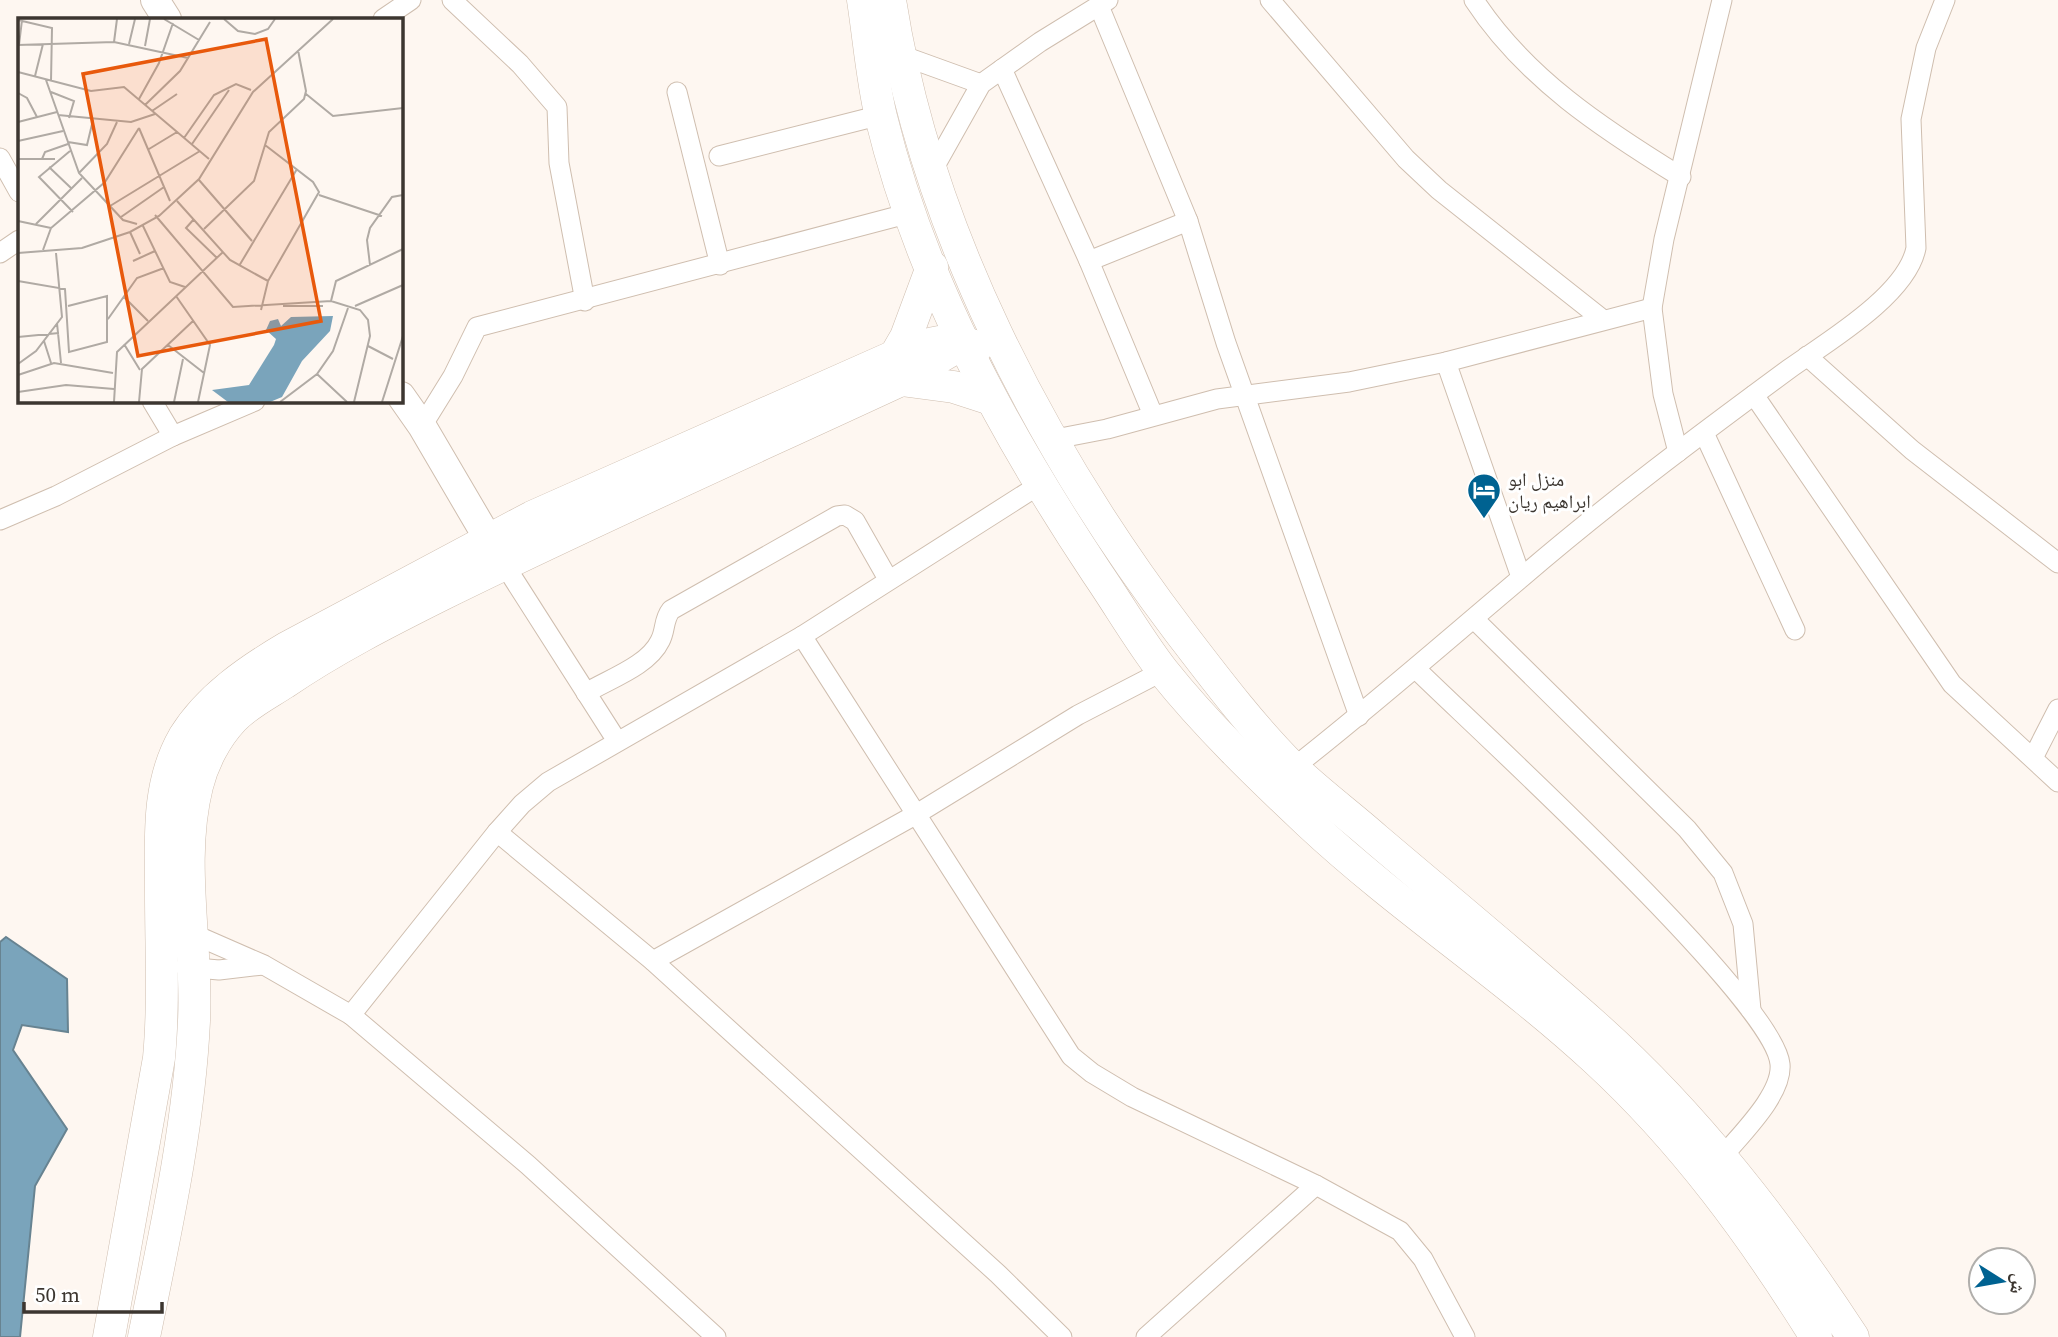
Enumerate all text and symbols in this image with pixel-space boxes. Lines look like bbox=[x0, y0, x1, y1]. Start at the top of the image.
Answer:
inset map bbox=[18, 18, 402, 402]
place label: منزل ابو ابراهيم ريان bbox=[1508, 466, 1591, 514]
hotel icon: منزل ابو ابراهيم ريان bbox=[1465, 471, 1503, 520]
north arrow bbox=[1967, 1246, 2037, 1316]
scale bar bbox=[24, 1270, 163, 1314]
text: ش bbox=[2004, 1272, 2033, 1297]
text: 50 m bbox=[35, 1280, 80, 1309]

